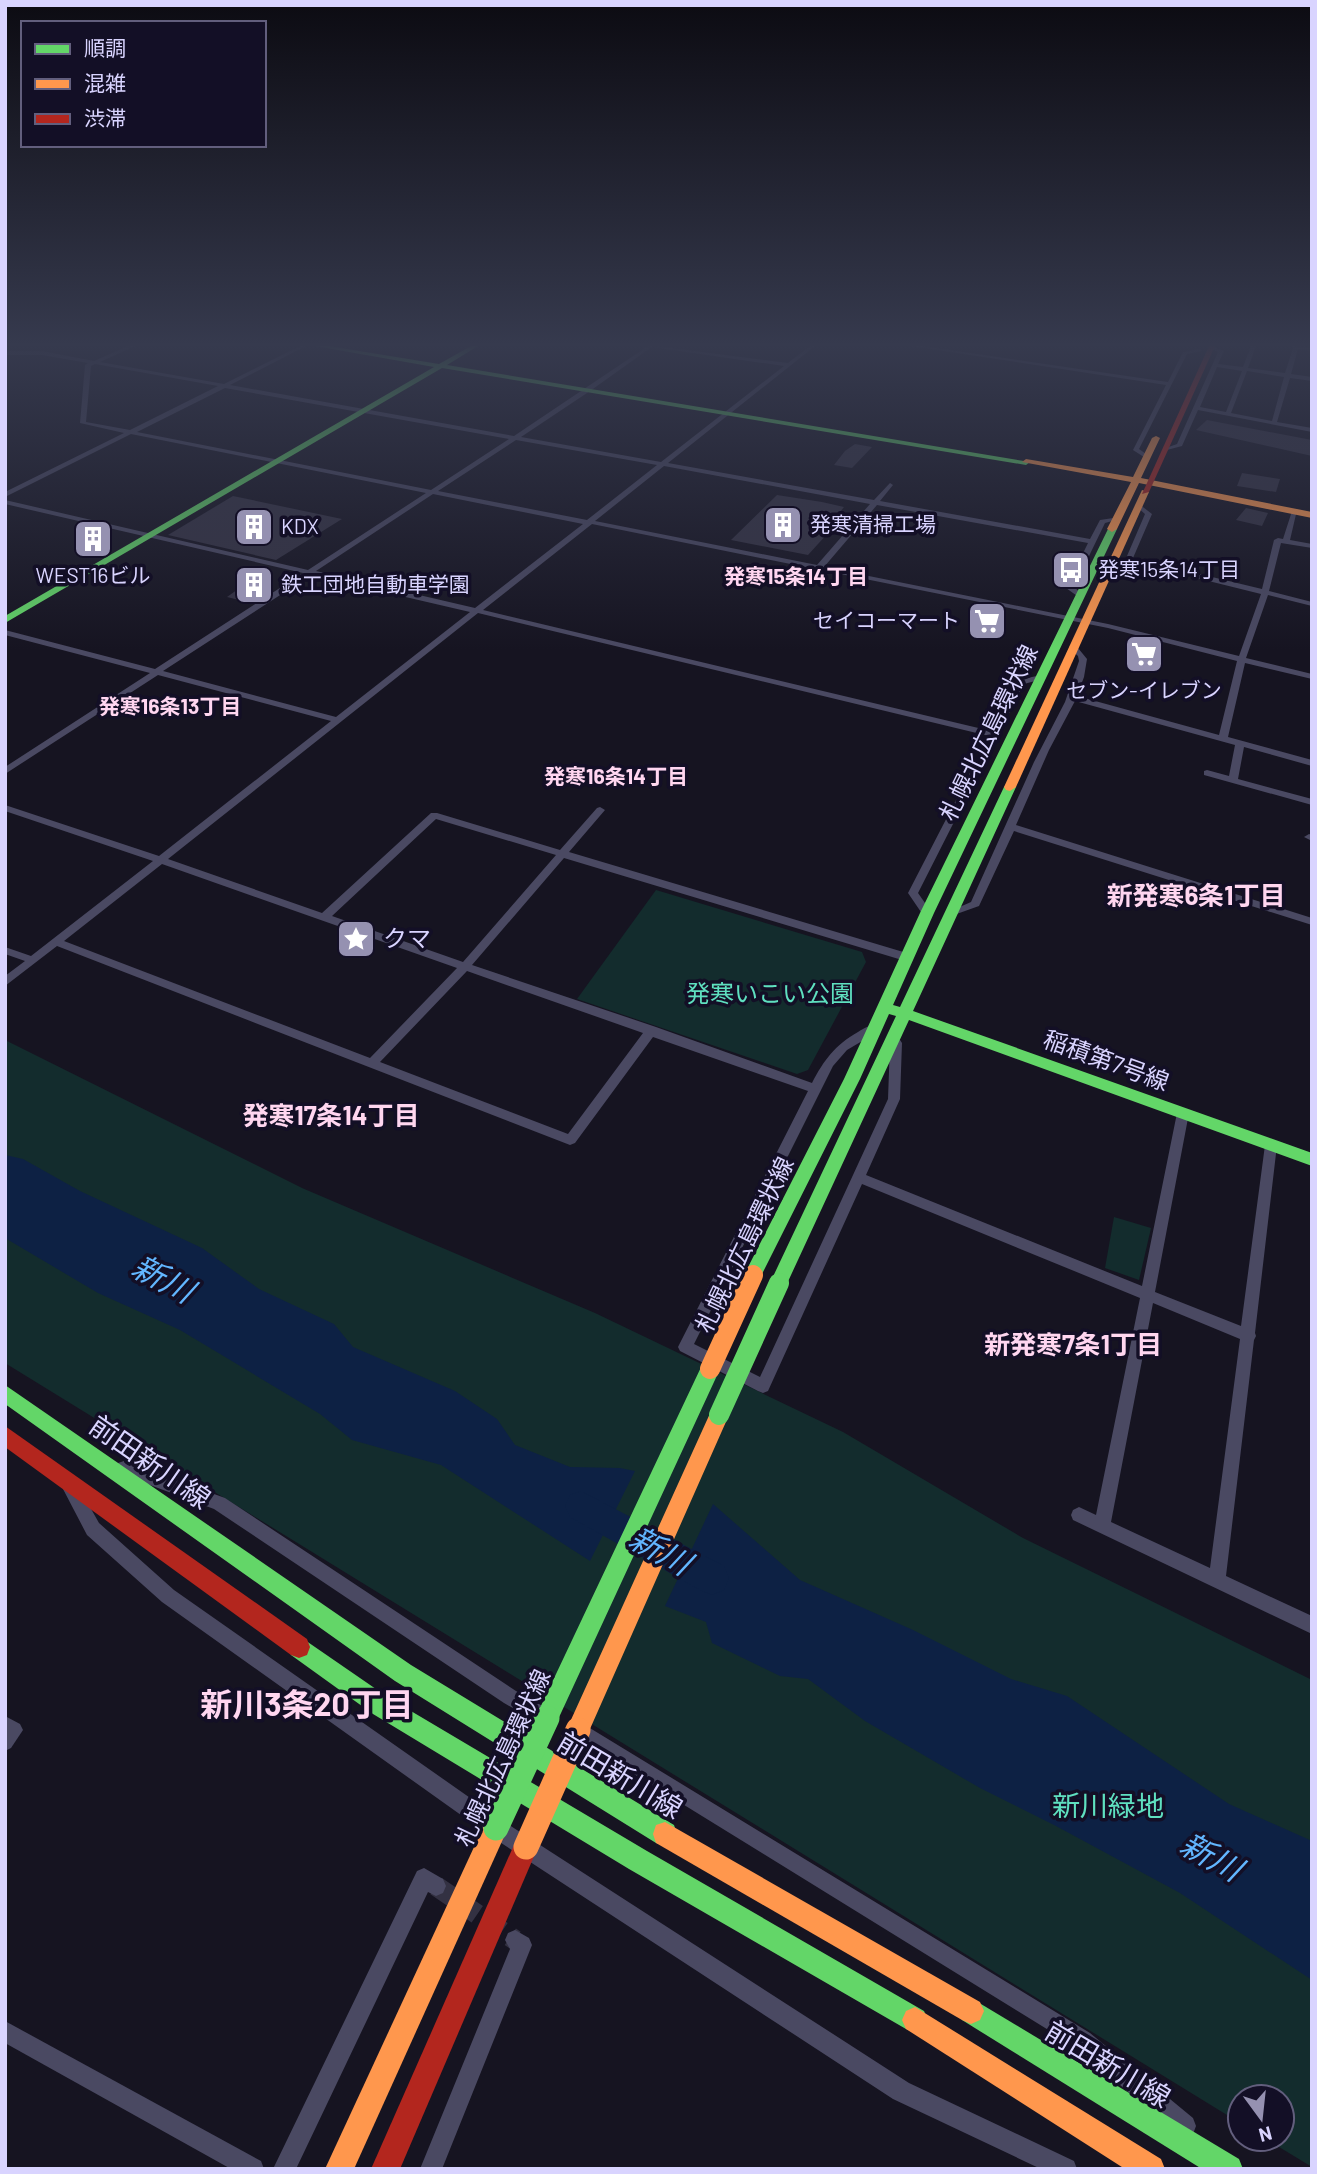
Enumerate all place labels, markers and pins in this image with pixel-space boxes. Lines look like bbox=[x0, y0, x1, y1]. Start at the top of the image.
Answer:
building icon: 発寒清掃工場 bbox=[762, 504, 804, 546]
building icon: KDX bbox=[233, 506, 275, 548]
place label: 発寒清掃工場 bbox=[810, 511, 936, 536]
place label: KDX bbox=[281, 513, 319, 538]
building icon: WEST16ビル bbox=[72, 518, 114, 560]
bus stop icon: 発寒15条14丁目 bbox=[1050, 549, 1092, 591]
place label: 発寒15条14丁目 bbox=[1098, 556, 1240, 581]
place label: WEST16ビル bbox=[36, 562, 150, 587]
building icon: 鉄工団地自動車学園 bbox=[233, 564, 275, 606]
place label: 鉄工団地自動車学園 bbox=[281, 571, 470, 596]
supermarket icon: セイコーマート bbox=[966, 600, 1008, 642]
place label: セイコーマート bbox=[813, 607, 960, 632]
supermarket icon: セブン-イレブン bbox=[1123, 633, 1165, 675]
place label: セブン-イレブン bbox=[1066, 677, 1222, 702]
place icon: クマ bbox=[335, 918, 377, 960]
place label: クマ bbox=[383, 923, 431, 952]

